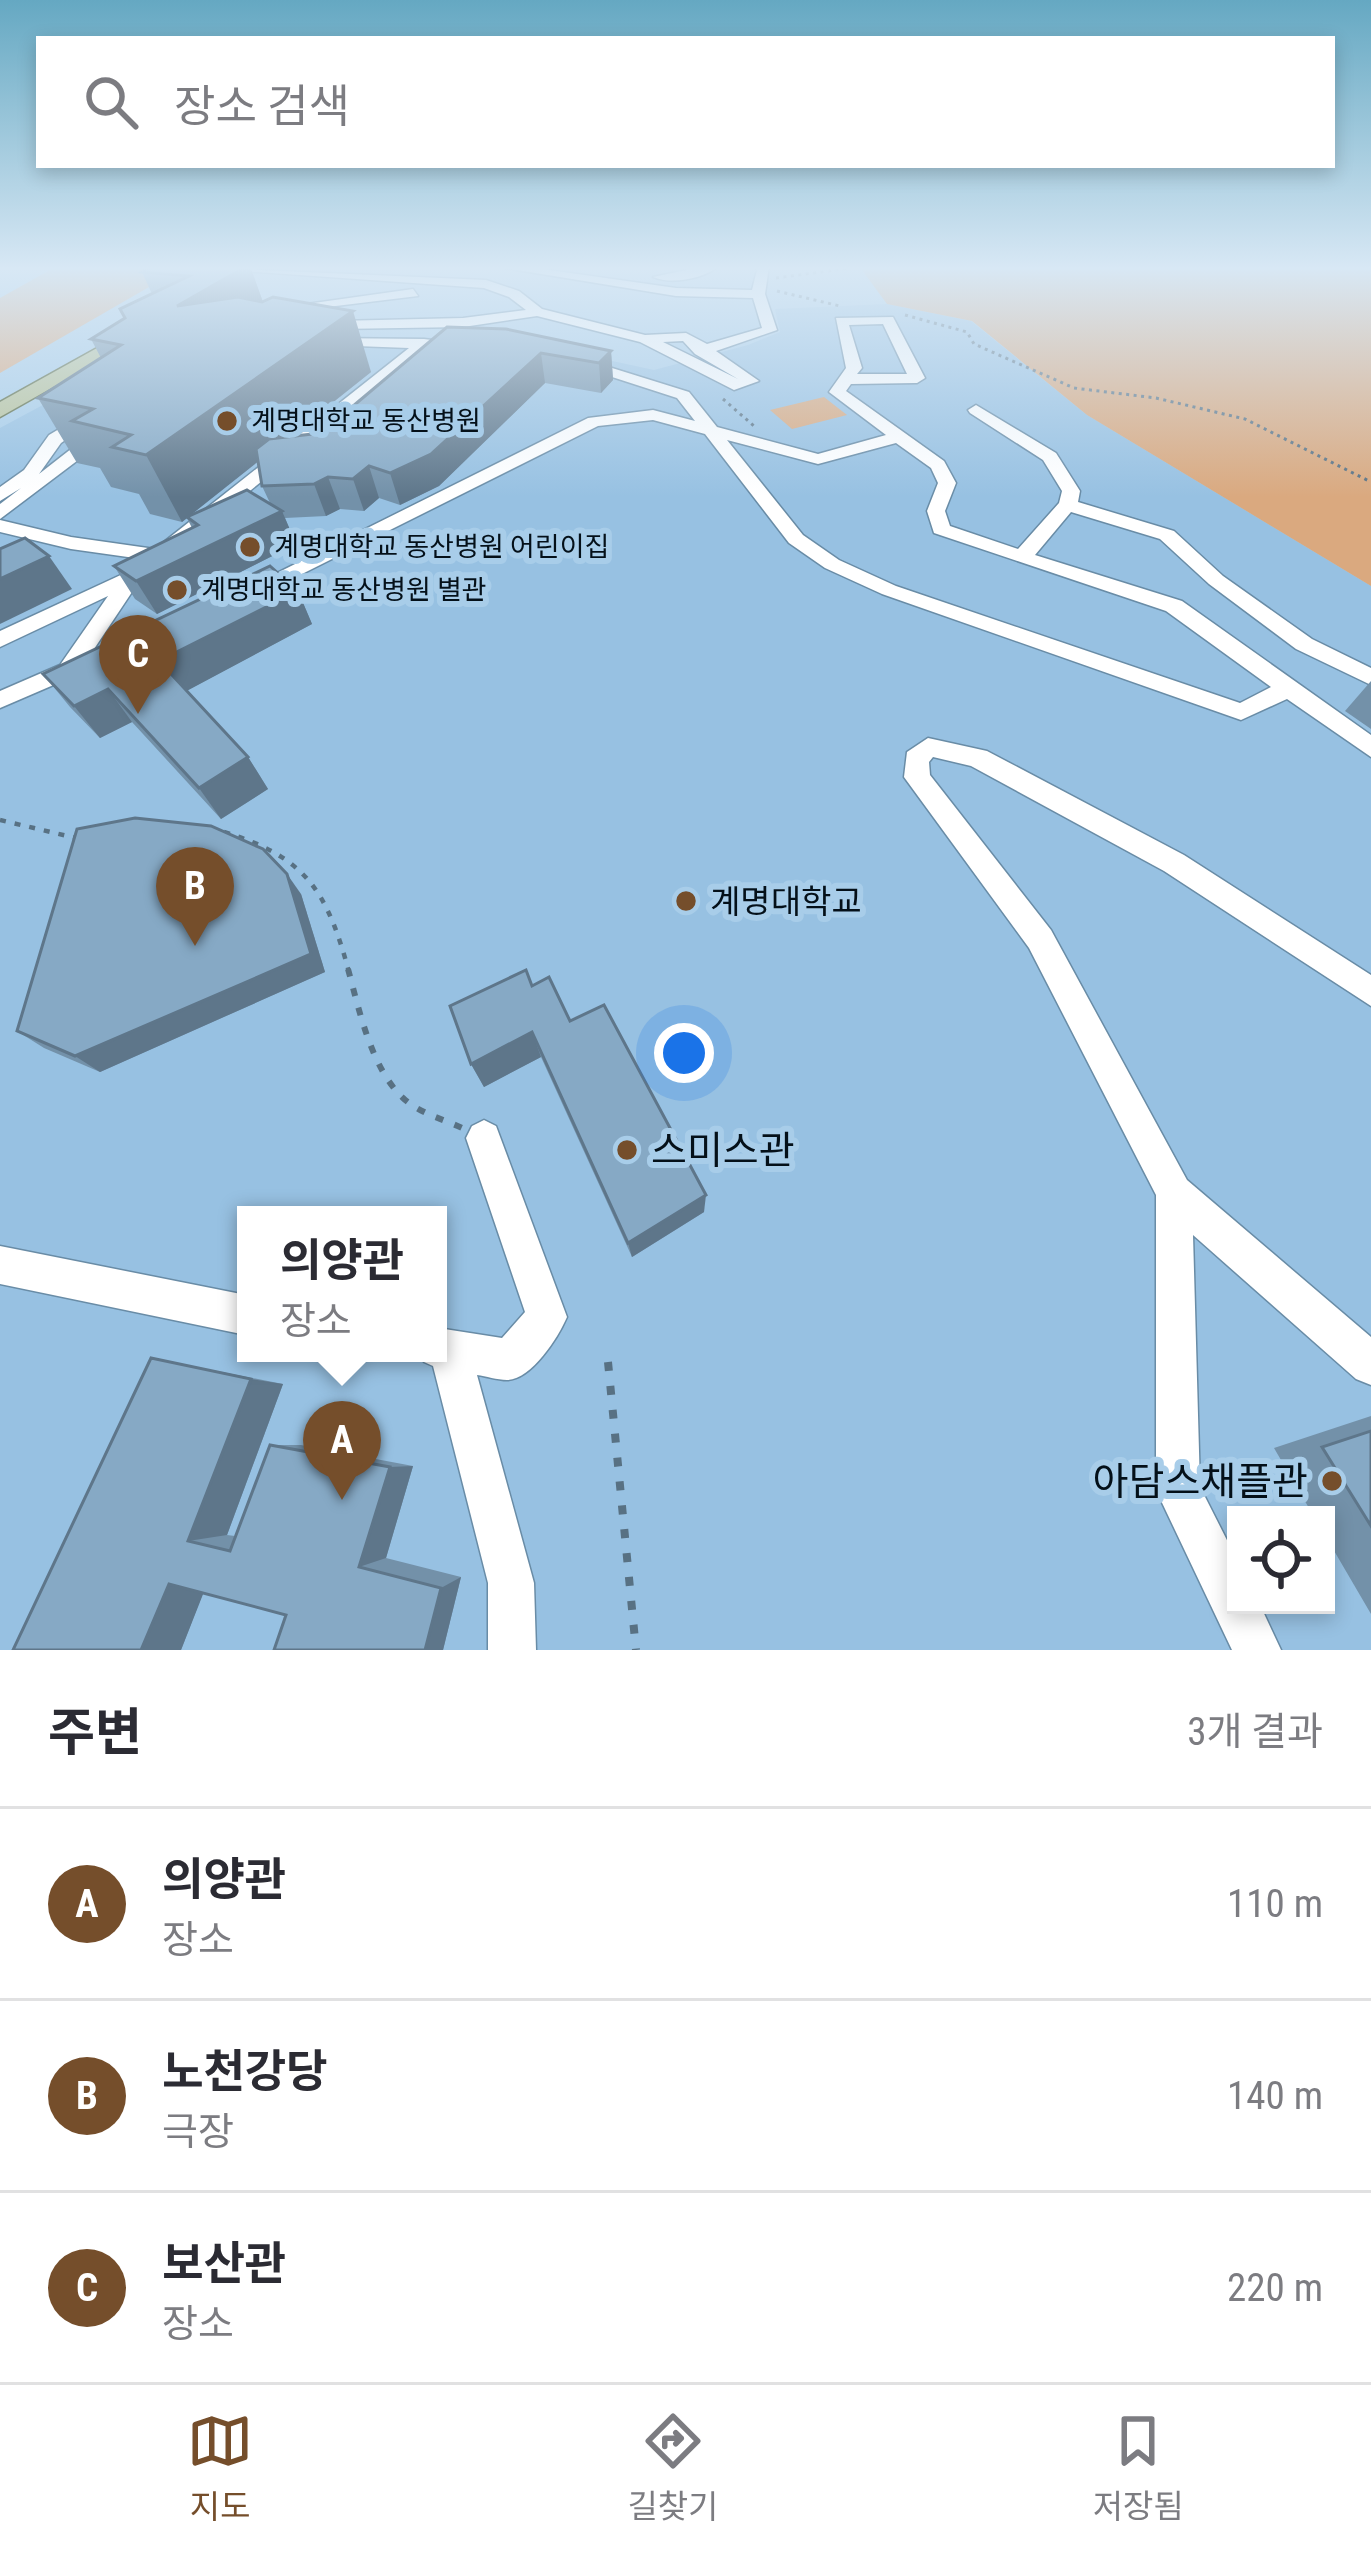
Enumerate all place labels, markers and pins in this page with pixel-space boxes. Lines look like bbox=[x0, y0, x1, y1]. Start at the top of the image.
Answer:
place label: 계명대학교 동산병원 bbox=[251, 405, 481, 437]
marker: 계명대학교 동산병원 bbox=[214, 408, 240, 434]
place label: 계명대학교 동산병원 어린이집 bbox=[274, 531, 609, 563]
marker: 계명대학교 동산병원 어린이집 bbox=[237, 534, 263, 560]
place label: 계명대학교 동산병원 별관 bbox=[201, 574, 487, 606]
marker: 계명대학교 동산병원 별관 bbox=[164, 577, 190, 603]
pin: C bbox=[99, 615, 177, 714]
pin: B bbox=[156, 847, 234, 946]
place label: 계명대학교 bbox=[710, 882, 862, 921]
marker: 계명대학교 bbox=[673, 888, 699, 914]
place label: 스미스관 bbox=[651, 1128, 795, 1174]
marker: 스미스관 bbox=[614, 1137, 640, 1163]
pin: A bbox=[303, 1401, 381, 1500]
place label: 아담스채플관 bbox=[1093, 1459, 1308, 1505]
marker: 아담스채플관 bbox=[1319, 1468, 1345, 1494]

